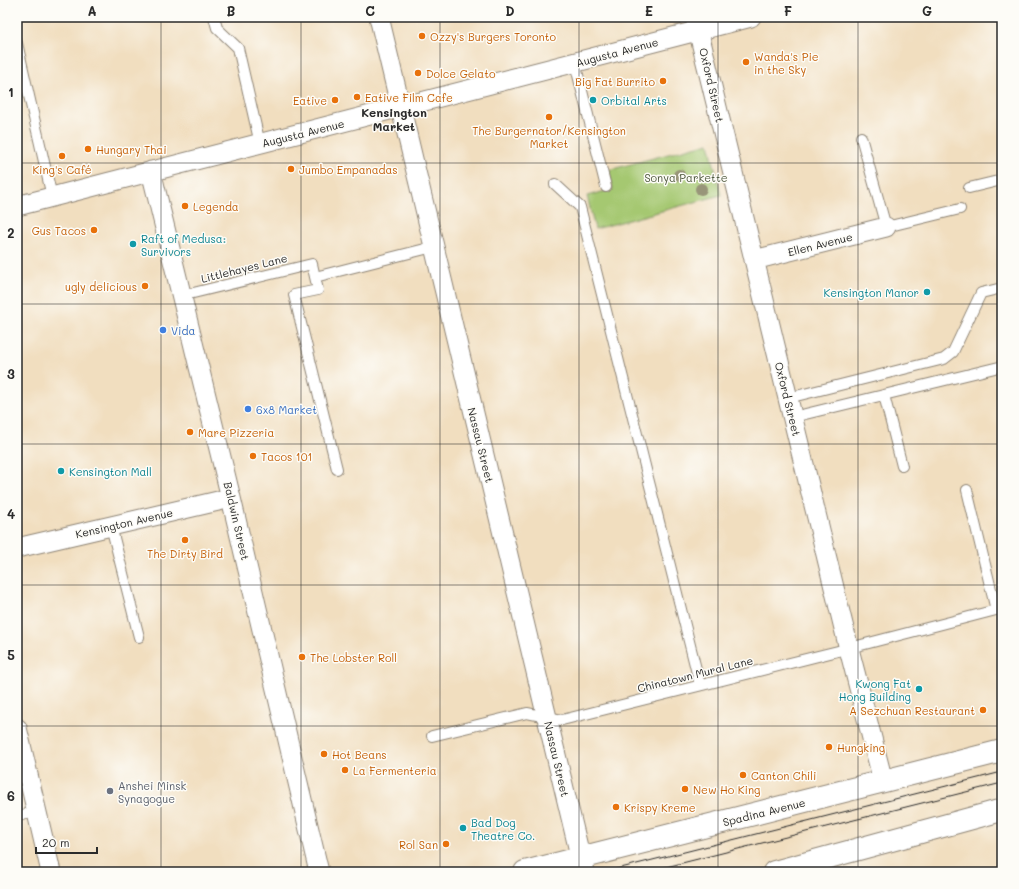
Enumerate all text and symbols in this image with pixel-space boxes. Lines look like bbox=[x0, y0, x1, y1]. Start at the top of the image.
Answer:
text: A bbox=[87, 2, 97, 19]
text: B bbox=[227, 2, 236, 19]
text: C bbox=[365, 2, 375, 19]
text: D bbox=[505, 2, 515, 19]
text: E bbox=[645, 2, 653, 19]
text: F bbox=[784, 2, 792, 19]
text: G bbox=[922, 2, 932, 19]
place label: Ozzy's Burgers Toronto bbox=[430, 29, 557, 44]
marker: Ozzy's Burgers Toronto bbox=[417, 31, 427, 41]
street label: Augusta Avenue bbox=[574, 34, 660, 70]
street label: Oxford Street bbox=[696, 46, 728, 124]
place label: Wanda's Pie in the Sky bbox=[754, 49, 819, 77]
marker: Wanda's Pie in the Sky bbox=[741, 57, 751, 67]
place label: Dolce Gelato bbox=[426, 66, 496, 81]
marker: Dolce Gelato bbox=[413, 68, 423, 78]
place label: Big Fat Burrito bbox=[575, 74, 655, 89]
marker: Big Fat Burrito bbox=[658, 76, 668, 86]
text: 1 bbox=[8, 83, 14, 100]
place label: Eative Film Cafe bbox=[365, 90, 453, 105]
marker: Eative Film Cafe bbox=[352, 92, 362, 102]
place label: Eative bbox=[293, 93, 327, 108]
place label: Orbital Arts bbox=[601, 93, 667, 108]
marker: Eative bbox=[330, 95, 340, 105]
marker: Orbital Arts bbox=[588, 95, 598, 105]
district label: Kensington Market bbox=[361, 104, 427, 134]
marker: The Burgernator/Kensington Market bbox=[544, 112, 554, 122]
street label: Augusta Avenue bbox=[260, 115, 346, 151]
place label: The Burgernator/Kensington Market bbox=[472, 123, 626, 151]
place label: Hungary Thai bbox=[96, 142, 167, 157]
marker: Hungary Thai bbox=[83, 144, 93, 154]
marker: King's Café bbox=[57, 151, 67, 161]
place label: King's Café bbox=[32, 162, 92, 177]
place label: Jumbo Empanadas bbox=[299, 162, 398, 177]
marker: Jumbo Empanadas bbox=[286, 164, 296, 174]
park label: Sonya Parkette bbox=[644, 170, 728, 185]
place label: Legenda bbox=[193, 199, 239, 214]
marker: Legenda bbox=[180, 201, 190, 211]
place label: Gus Tacos bbox=[32, 223, 86, 238]
text: 2 bbox=[7, 224, 15, 241]
marker: Gus Tacos bbox=[89, 225, 99, 235]
street label: Ellen Avenue bbox=[786, 229, 854, 259]
place label: Raft of Medusa: Survivors bbox=[141, 231, 226, 259]
marker: Raft of Medusa: Survivors bbox=[128, 239, 138, 249]
street label: Littlehayes Lane bbox=[199, 250, 289, 286]
place label: ugly delicious bbox=[65, 279, 137, 294]
marker: ugly delicious bbox=[140, 281, 150, 291]
place label: Kensington Manor bbox=[823, 285, 919, 300]
marker: Kensington Manor bbox=[922, 287, 932, 297]
place label: Vida bbox=[171, 323, 195, 338]
marker: Vida bbox=[158, 325, 168, 335]
street label: Oxford Street bbox=[772, 360, 805, 438]
text: 3 bbox=[7, 365, 15, 382]
place label: 6x8 Market bbox=[256, 402, 317, 417]
marker: 6x8 Market bbox=[243, 404, 253, 414]
street label: Nassau Street bbox=[464, 406, 498, 484]
place label: Mare Pizzeria bbox=[198, 425, 274, 440]
marker: Mare Pizzeria bbox=[185, 427, 195, 437]
place label: Tacos 101 bbox=[261, 449, 312, 464]
marker: Tacos 101 bbox=[248, 451, 258, 461]
place label: Kensington Mall bbox=[69, 464, 152, 479]
marker: Kensington Mall bbox=[56, 466, 66, 476]
street label: Baldwin Street bbox=[221, 480, 253, 562]
street label: Kensington Avenue bbox=[74, 504, 174, 542]
text: 4 bbox=[7, 505, 15, 522]
marker: The Dirty Bird bbox=[180, 535, 190, 545]
place label: The Dirty Bird bbox=[147, 546, 223, 561]
text: 5 bbox=[7, 646, 15, 663]
place label: The Lobster Roll bbox=[310, 650, 397, 665]
marker: The Lobster Roll bbox=[297, 652, 307, 662]
street label: Chinatown Mural Lane bbox=[636, 652, 755, 696]
place label: Kwong Fat Hong Building bbox=[839, 676, 911, 704]
marker: Kwong Fat Hong Building bbox=[914, 684, 924, 694]
place label: A Sezchuan Restaurant bbox=[849, 703, 975, 718]
marker: A Sezchuan Restaurant bbox=[978, 705, 988, 715]
street label: Nassau Street bbox=[541, 720, 573, 798]
place label: Hungking bbox=[837, 740, 885, 755]
marker: Hungking bbox=[824, 742, 834, 752]
place label: Hot Beans bbox=[332, 747, 387, 762]
marker: Hot Beans bbox=[319, 749, 329, 759]
place label: La Fermenteria bbox=[353, 763, 437, 778]
marker: La Fermenteria bbox=[340, 765, 350, 775]
place label: Canton Chili bbox=[751, 768, 816, 783]
marker: Canton Chili bbox=[738, 770, 748, 780]
place label: Anshei Minsk Synagogue bbox=[118, 778, 187, 806]
place label: New Ho King bbox=[693, 782, 760, 797]
marker: New Ho King bbox=[680, 784, 690, 794]
marker: Anshei Minsk Synagogue bbox=[105, 786, 115, 796]
text: 6 bbox=[7, 787, 15, 804]
street label: Spadina Avenue bbox=[721, 794, 807, 830]
place label: Krispy Kreme bbox=[624, 800, 696, 815]
marker: Krispy Kreme bbox=[611, 802, 621, 812]
place label: Bad Dog Theatre Co. bbox=[471, 815, 535, 843]
marker: Bad Dog Theatre Co. bbox=[458, 823, 468, 833]
scale bar bbox=[36, 829, 97, 855]
text: 20 m bbox=[42, 834, 70, 850]
place label: Rol San bbox=[399, 837, 438, 852]
marker: Rol San bbox=[441, 839, 451, 849]

